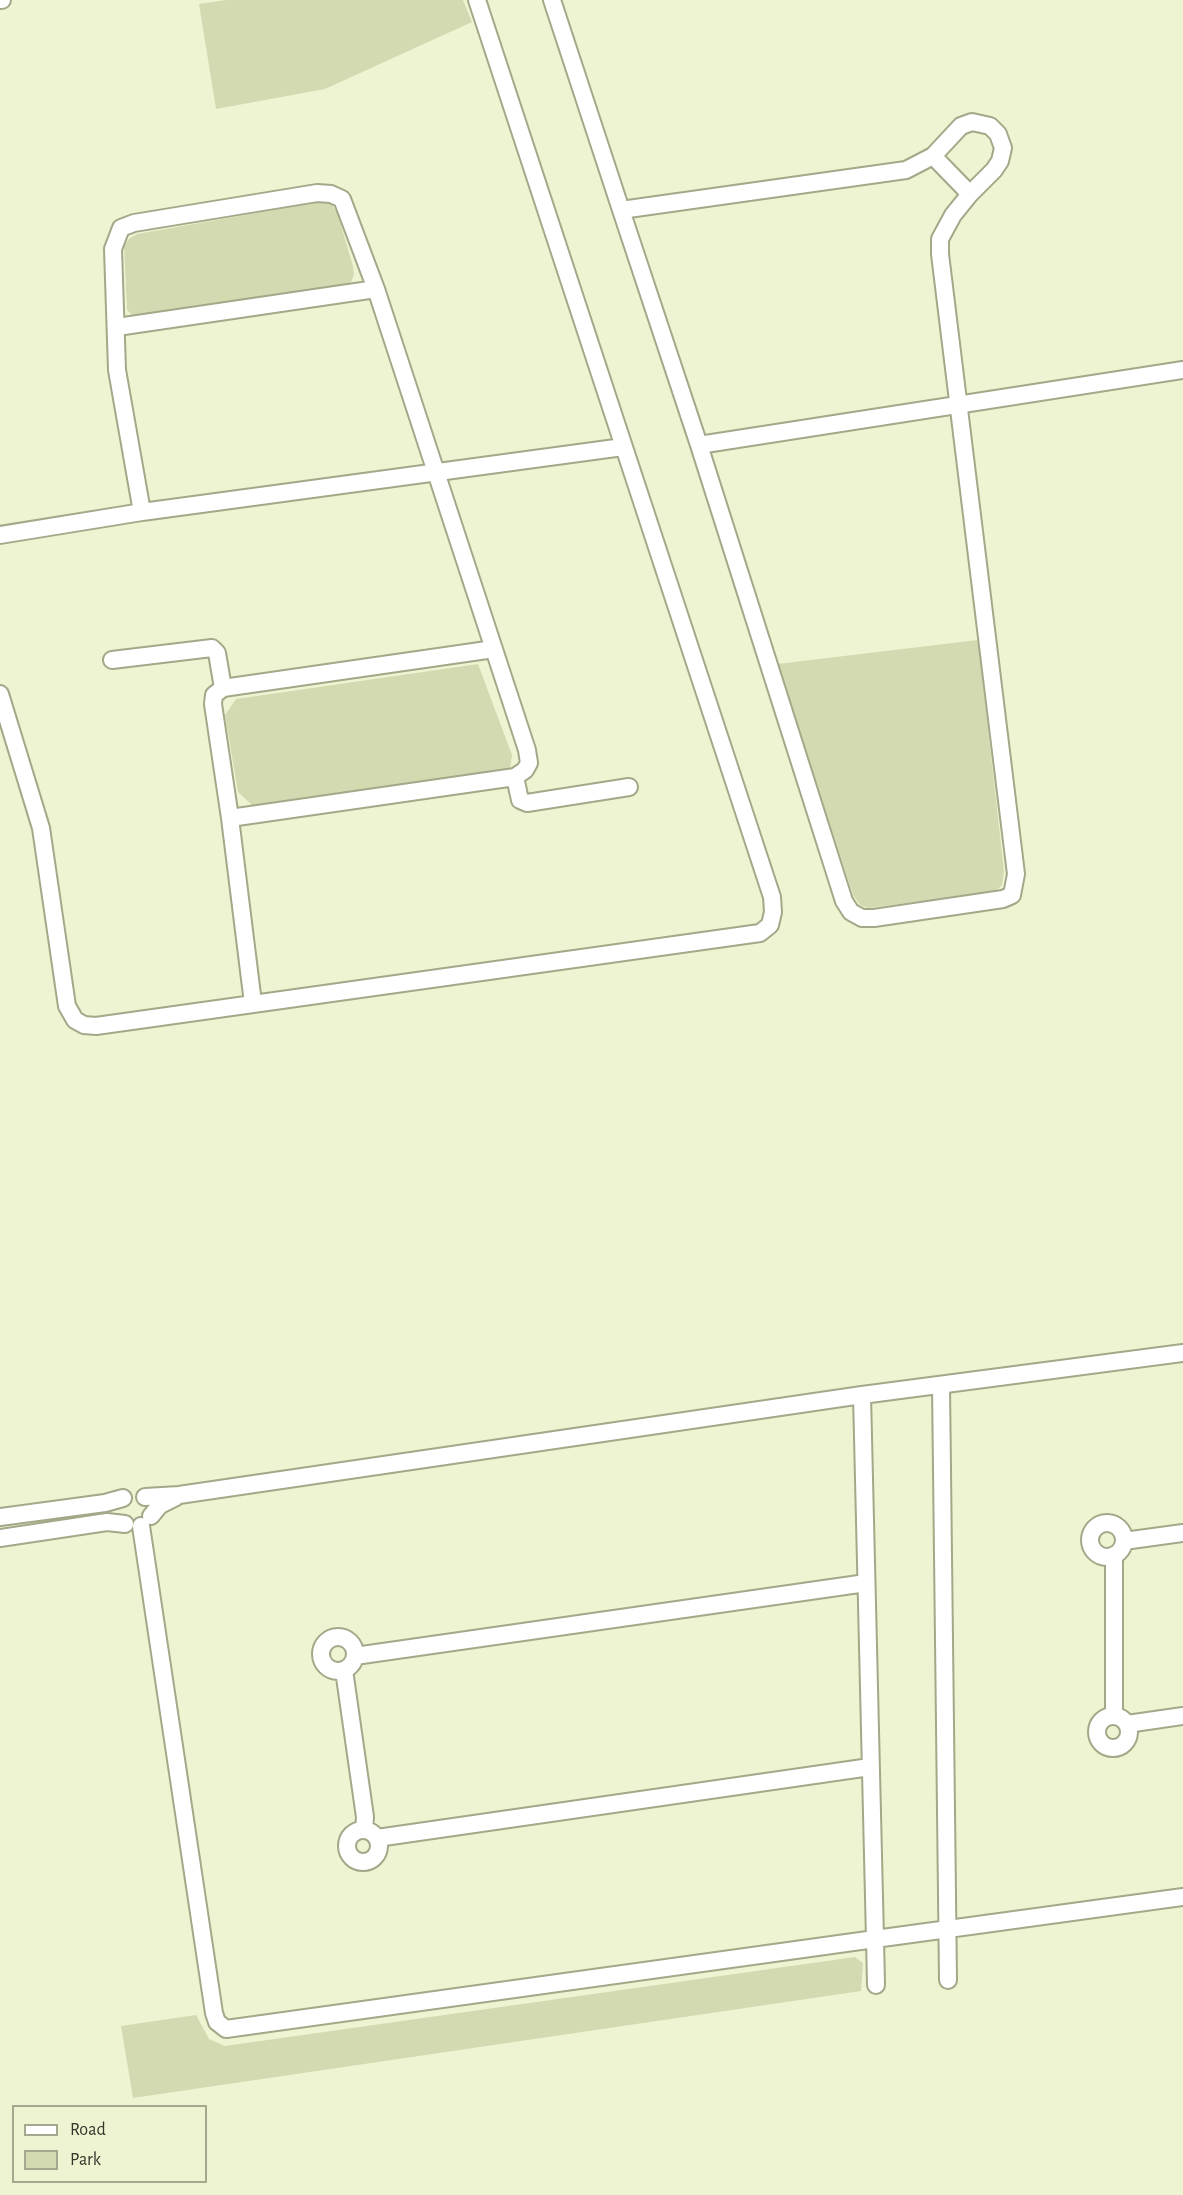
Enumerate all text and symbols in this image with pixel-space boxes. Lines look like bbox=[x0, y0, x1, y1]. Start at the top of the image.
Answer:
legend bbox=[12, 2105, 207, 2183]
text: Road bbox=[70, 2121, 106, 2139]
text: Park bbox=[70, 2151, 101, 2169]

